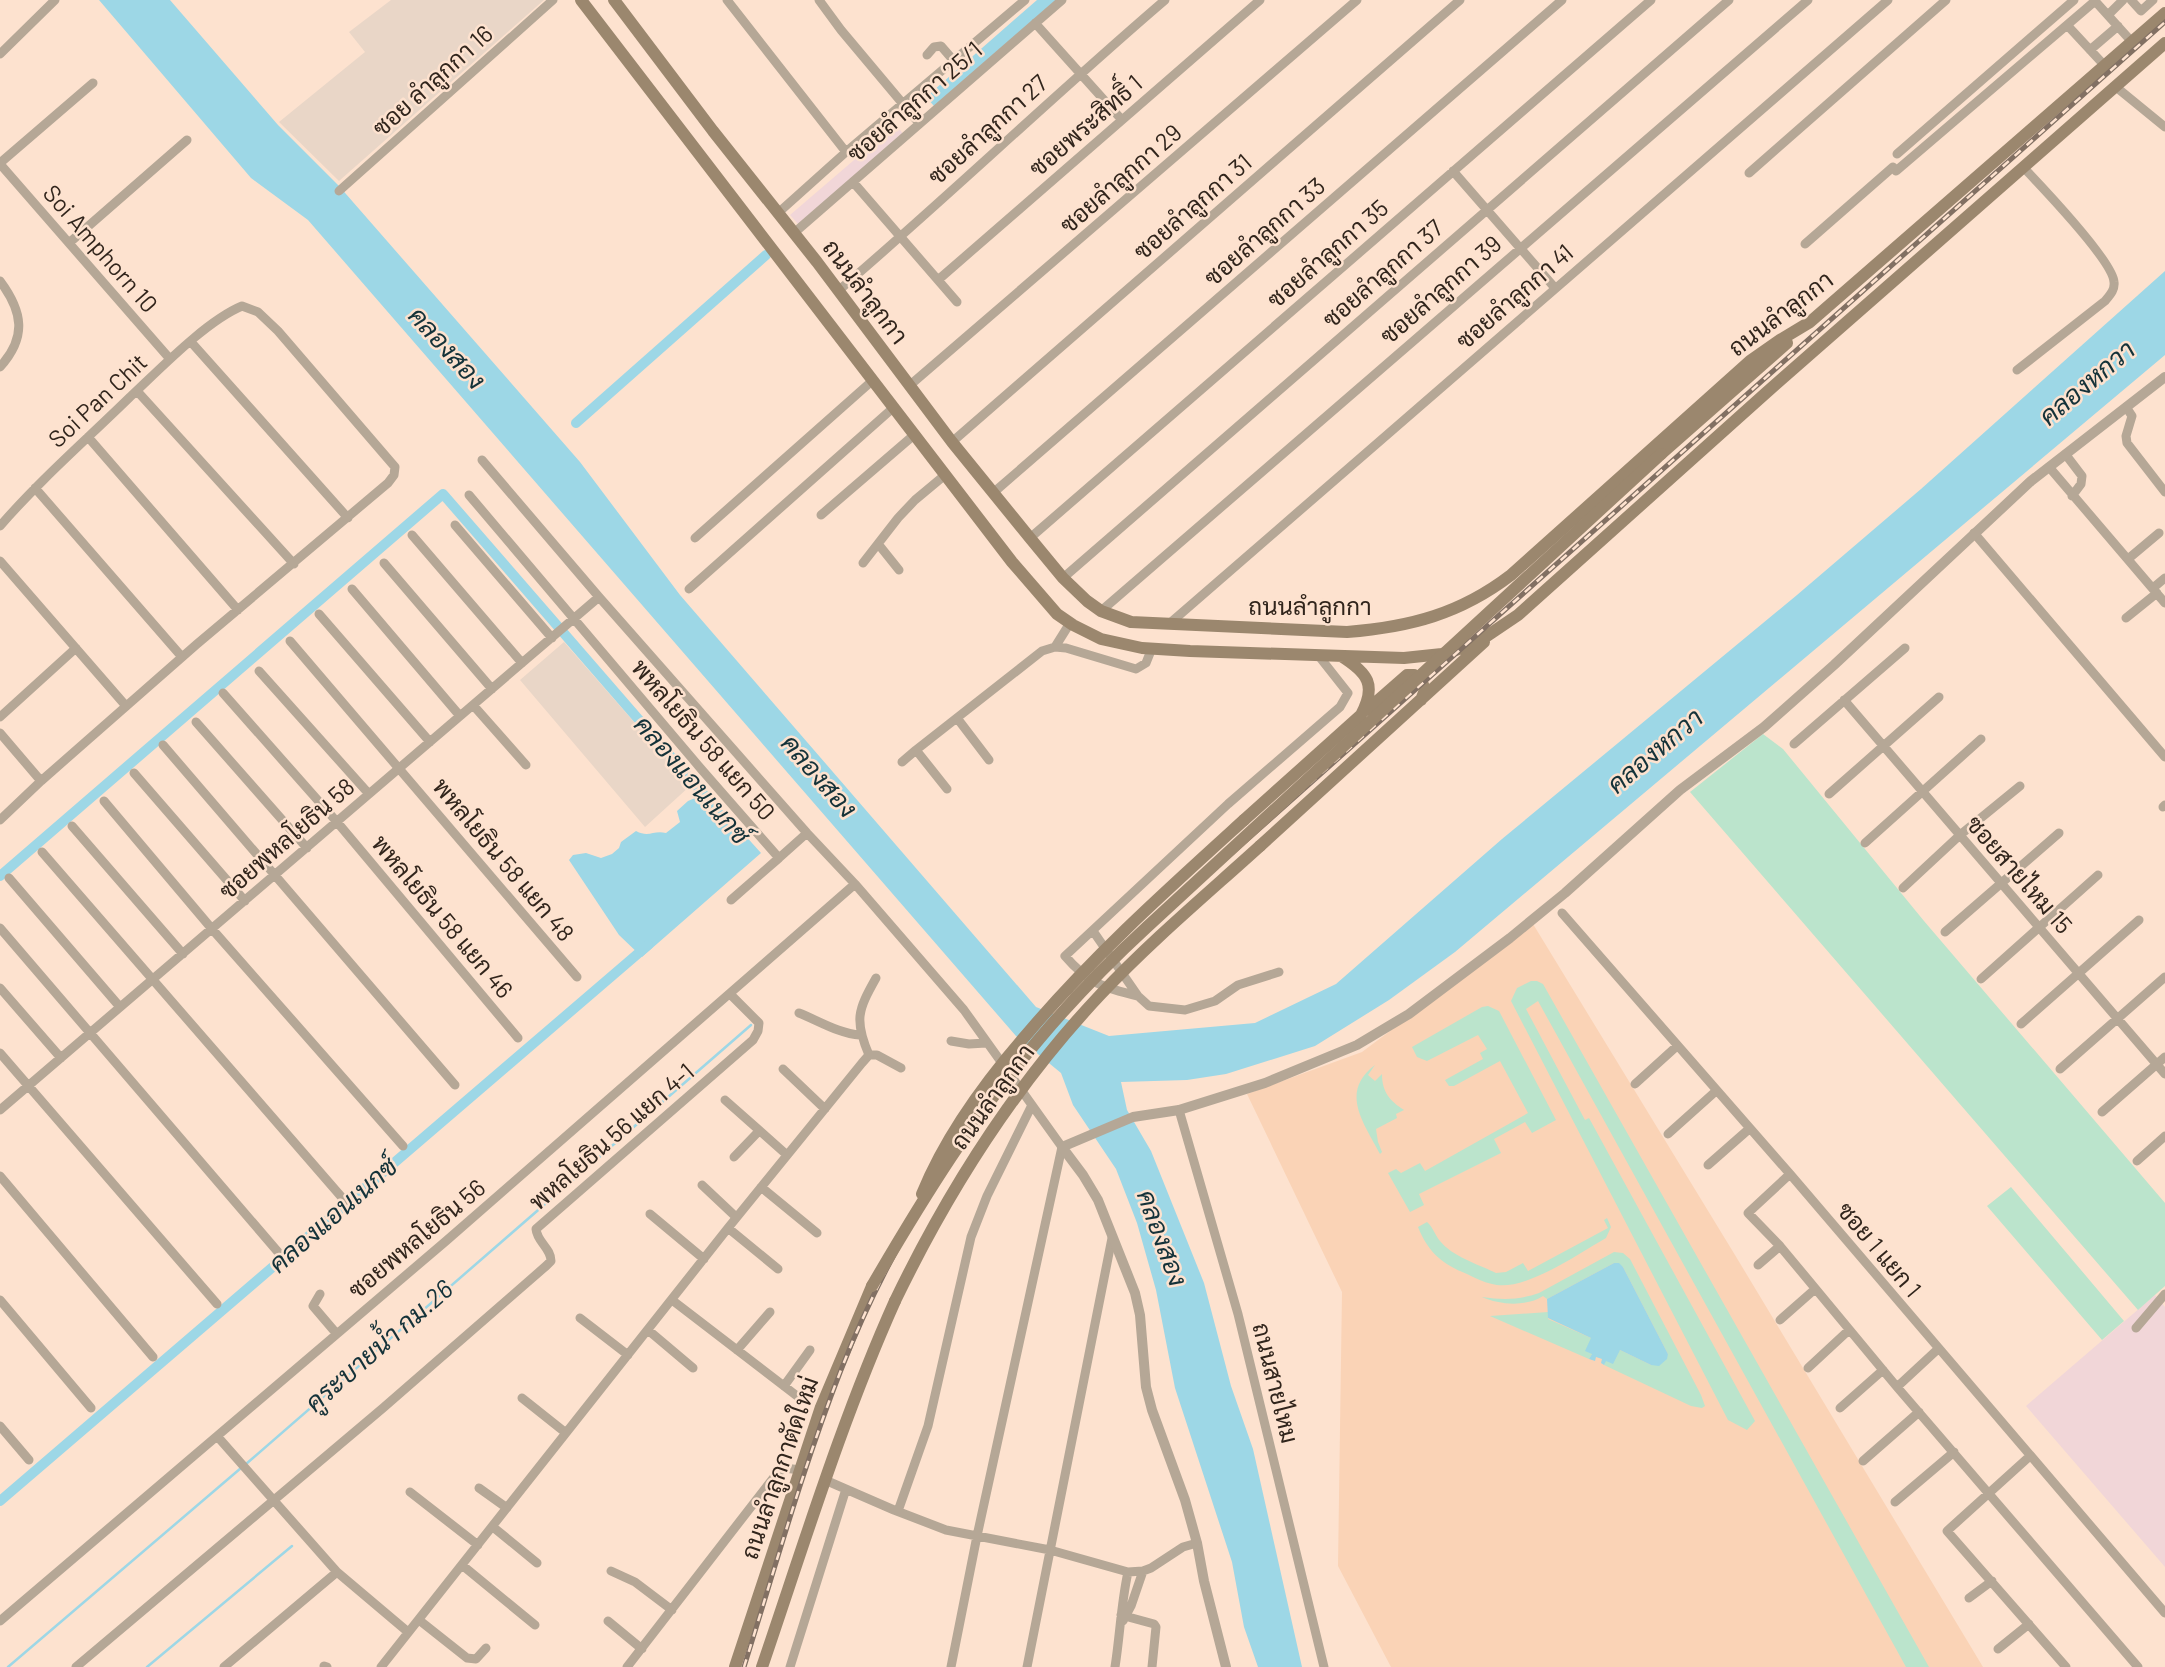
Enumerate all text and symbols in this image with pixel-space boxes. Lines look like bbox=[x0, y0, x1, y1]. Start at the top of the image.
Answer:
street label: ซอย ลำลูกกา 16 bbox=[366, 18, 501, 144]
street label: ซอยลำลูกกา 25/1 bbox=[841, 34, 990, 170]
street label: ซอยพระสิทธิ์ 1 bbox=[1019, 63, 1147, 182]
street label: ซอยลำลูกกา 27 bbox=[921, 68, 1055, 193]
street label: ซอยลำลูกกา 29 bbox=[1053, 117, 1189, 242]
street label: ซอยลำลูกกา 31 bbox=[1127, 147, 1260, 268]
street label: ซอยลำลูกกา 33 bbox=[1198, 170, 1333, 294]
street label: Soi Amphorn 10 bbox=[38, 178, 165, 318]
street label: ซอยลำลูกกา 35 bbox=[1261, 192, 1396, 316]
street label: ซอยลำลูกกา 37 bbox=[1316, 213, 1451, 336]
street label: ซอยลำลูกกา 39 bbox=[1374, 228, 1509, 352]
street label: ถนนลำลูกกา bbox=[814, 233, 915, 351]
street label: ซอยลำลูกกา 41 bbox=[1450, 237, 1581, 358]
street label: ถนนลำลูกกา bbox=[1722, 264, 1840, 365]
water label: คลองสอง bbox=[403, 299, 493, 395]
water label: คลองหกวา bbox=[2032, 333, 2140, 431]
street label: Soi Pan Chit bbox=[42, 347, 152, 453]
street label: ถนนลำลูกกา bbox=[1248, 591, 1372, 624]
street label: พหลโยธิน 58 แยก 50 bbox=[626, 652, 782, 826]
water label: คลองหกวา bbox=[1600, 701, 1708, 799]
water label: คลองแอนเนกซ์ bbox=[629, 708, 760, 853]
water label: คลองสอง bbox=[776, 727, 865, 823]
street label: ซอยพหลโยธิน 58 bbox=[212, 771, 360, 905]
street label: พหลโยธิน 58 แยก 48 bbox=[427, 772, 581, 946]
street label: ซอยสายไหม 15 bbox=[1961, 809, 2079, 939]
street label: พหลโยธิน 58 แยก 46 bbox=[367, 829, 520, 1003]
street label: ถนนลำลูกกา bbox=[944, 1038, 1043, 1157]
street label: พหลโยธิน 56 แยก 4-1 bbox=[523, 1056, 699, 1215]
water label: คลองแอนเนกซ์ bbox=[261, 1147, 406, 1278]
street label: ซอยพหลโยธิน 56 bbox=[342, 1172, 490, 1303]
water label: คลองสอง bbox=[1132, 1185, 1195, 1290]
street label: ซอย 1 แยก 1 bbox=[1832, 1196, 1928, 1302]
water label: คูระบายน้ำ กม.26 bbox=[295, 1269, 461, 1420]
street label: ถนนสายไหม bbox=[1247, 1319, 1305, 1446]
street label: ถนนลำลูกกาตัดใหม่ bbox=[734, 1372, 827, 1564]

